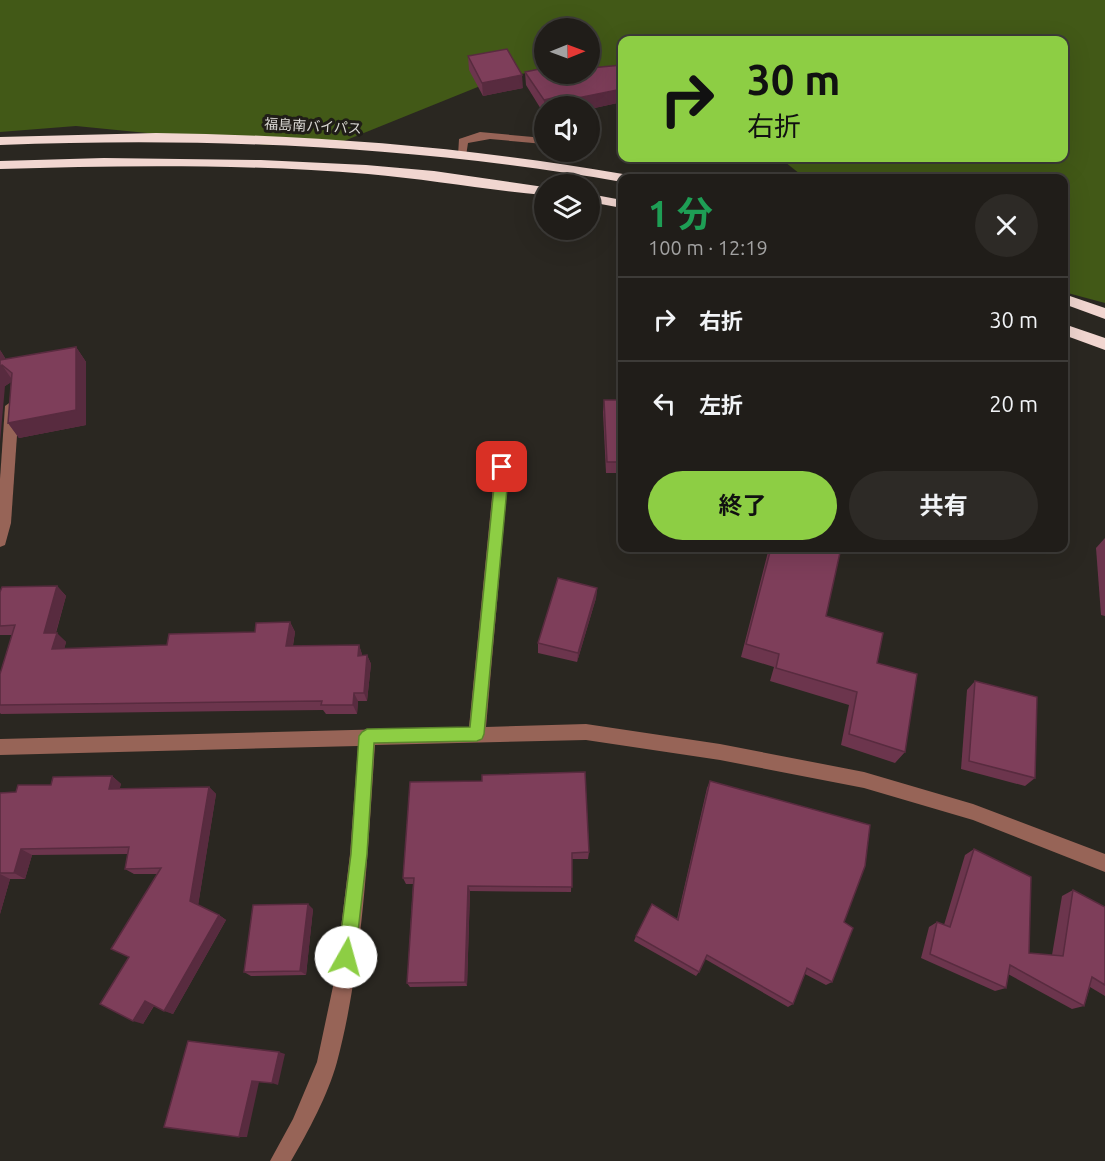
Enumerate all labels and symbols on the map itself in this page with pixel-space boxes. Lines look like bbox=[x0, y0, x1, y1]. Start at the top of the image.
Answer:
north arrow bbox=[534, 18, 600, 84]
street label: 福島南バイパス bbox=[264, 115, 362, 137]
pin bbox=[476, 441, 527, 492]
position arrow bbox=[314, 925, 378, 989]

